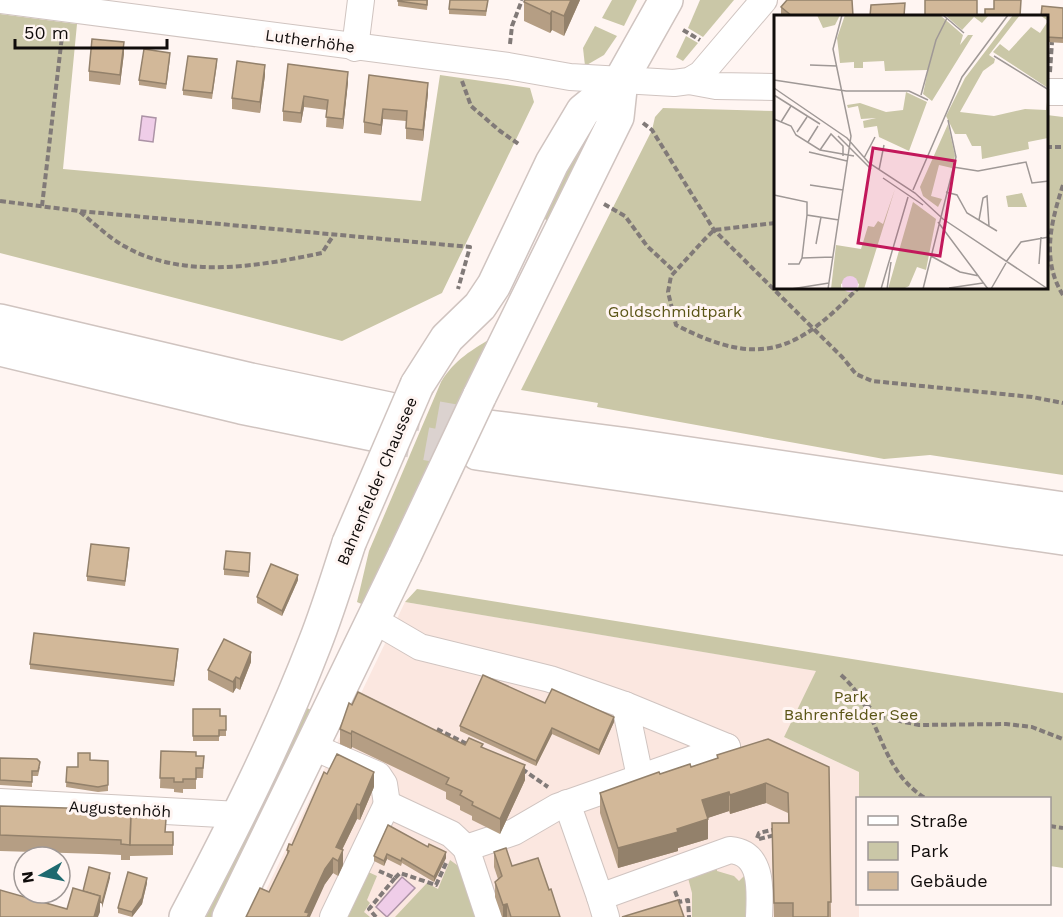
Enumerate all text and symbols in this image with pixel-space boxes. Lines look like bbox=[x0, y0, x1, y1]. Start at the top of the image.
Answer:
scale bar bbox=[15, 12, 166, 50]
inset map bbox=[774, 15, 1048, 290]
text: 50 m bbox=[24, 22, 69, 43]
street label: Lutherhöhe bbox=[264, 25, 356, 57]
park label: Goldschmidtpark bbox=[608, 302, 742, 321]
street label: Bahrenfelder Chaussee bbox=[333, 394, 421, 568]
park label: Park Bahrenfelder See bbox=[784, 687, 918, 724]
street label: Augustenhöh bbox=[68, 797, 172, 821]
legend bbox=[856, 797, 1051, 905]
text: Straße bbox=[910, 810, 968, 831]
text: Park bbox=[910, 840, 949, 861]
north arrow bbox=[12, 845, 72, 905]
text: N bbox=[17, 870, 38, 885]
text: Gebäude bbox=[910, 870, 988, 891]

